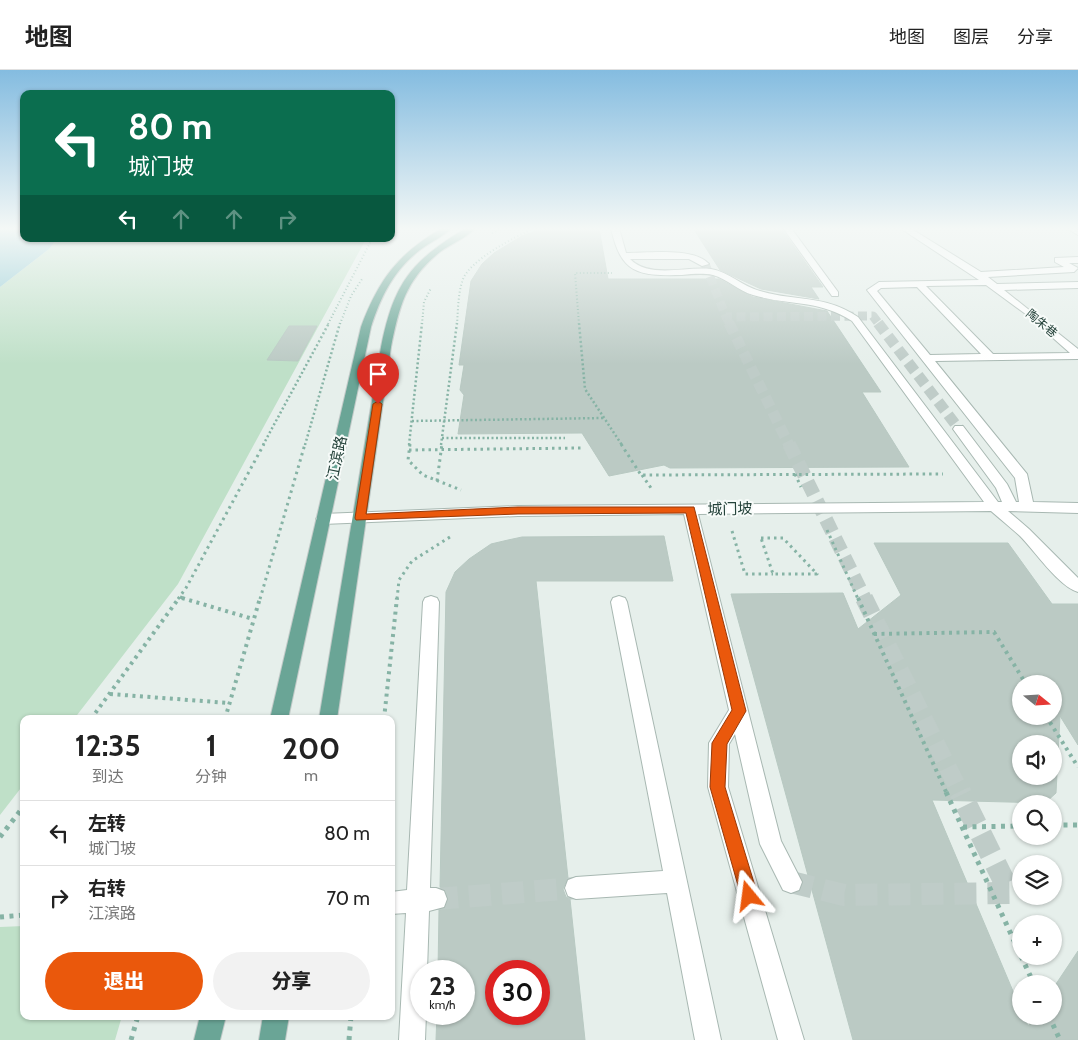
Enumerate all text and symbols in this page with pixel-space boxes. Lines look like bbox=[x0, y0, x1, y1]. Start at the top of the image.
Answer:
text: 地图 bbox=[25, 22, 73, 51]
text: 地图 bbox=[889, 26, 925, 48]
text: 图层 bbox=[953, 26, 989, 48]
text: 分享 bbox=[1017, 26, 1053, 48]
text: 80 m bbox=[128, 105, 212, 148]
icon: left bbox=[45, 110, 110, 175]
text: 城门坡 bbox=[128, 153, 194, 180]
icon: left bbox=[114, 205, 142, 233]
icon: ahead bbox=[167, 205, 195, 233]
icon: ahead bbox=[220, 205, 248, 233]
icon: right bbox=[273, 205, 301, 233]
street label: 陶朱巷 bbox=[1023, 306, 1061, 340]
pin bbox=[357, 353, 399, 404]
icon: arrive bbox=[364, 360, 392, 388]
street label: 江滨路 bbox=[324, 434, 350, 482]
street label: 城门坡 bbox=[707, 500, 753, 518]
north arrow bbox=[1012, 675, 1062, 725]
map controls bbox=[1012, 675, 1062, 1025]
text: 12:35 bbox=[75, 727, 141, 764]
text: 1 bbox=[206, 727, 217, 764]
text: 200 bbox=[282, 730, 340, 767]
button: sound bbox=[1012, 735, 1062, 785]
text: m bbox=[304, 766, 318, 785]
text: 到达 bbox=[92, 767, 124, 786]
text: 分钟 bbox=[195, 767, 227, 786]
button: search bbox=[1012, 795, 1062, 845]
text: 左转 bbox=[88, 812, 126, 835]
icon: left bbox=[45, 819, 73, 847]
text: 80 m bbox=[324, 822, 370, 845]
text: 城门坡 bbox=[88, 839, 136, 858]
button: layers bbox=[1012, 855, 1062, 905]
position arrow bbox=[722, 869, 774, 921]
text: 右转 bbox=[88, 877, 126, 900]
icon: right bbox=[45, 884, 73, 912]
text: 70 m bbox=[326, 887, 370, 910]
text: 江滨路 bbox=[88, 904, 136, 923]
button: + bbox=[1012, 915, 1062, 965]
button: 退出 bbox=[45, 952, 203, 1010]
button: 分享 bbox=[213, 952, 370, 1010]
speed limit sign: 30 bbox=[485, 960, 550, 1025]
text: 23 bbox=[429, 971, 456, 1001]
button: − bbox=[1012, 975, 1062, 1025]
text: km/h bbox=[429, 997, 456, 1012]

